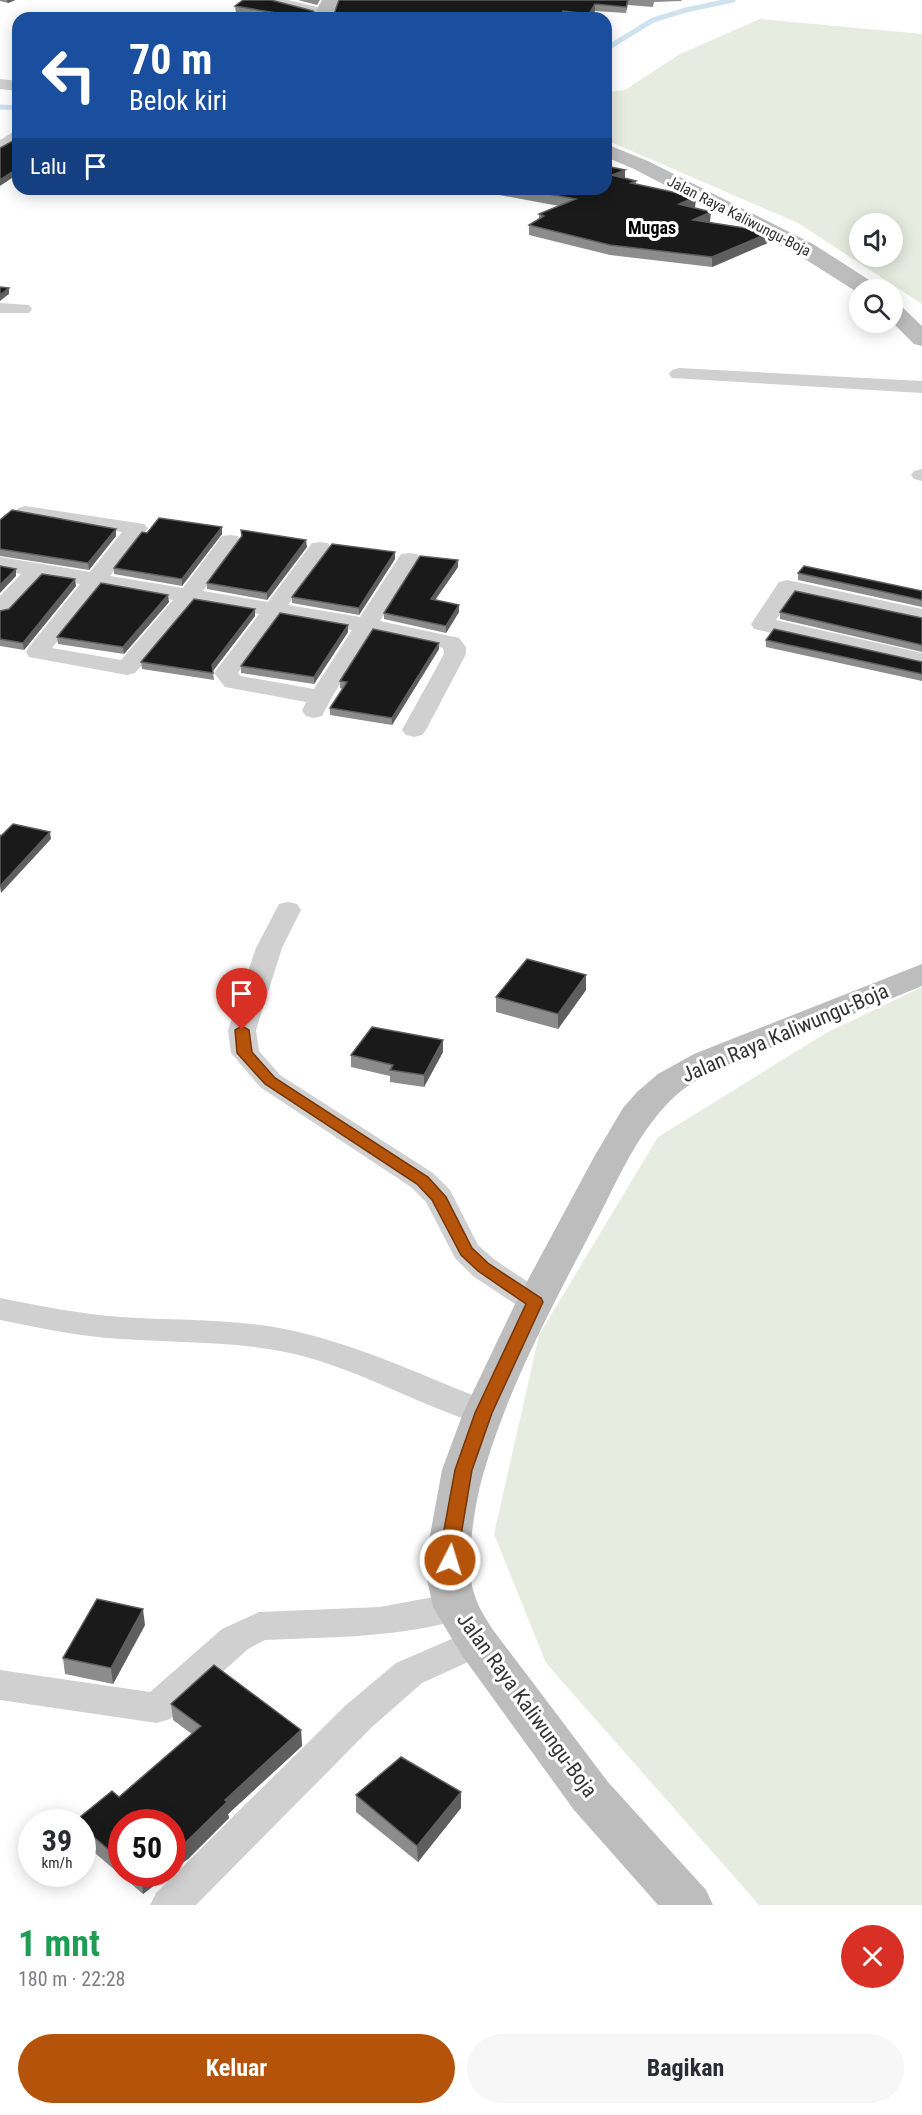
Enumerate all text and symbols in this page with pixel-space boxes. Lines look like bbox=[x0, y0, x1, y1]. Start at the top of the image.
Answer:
text: 70 m bbox=[129, 35, 212, 84]
icon: left bbox=[30, 36, 108, 114]
text: Belok kiri bbox=[129, 85, 227, 117]
icon: arrive bbox=[79, 150, 112, 183]
text: Lalu bbox=[30, 154, 67, 179]
street label: Jalan Raya Kaliwungu-Boja bbox=[664, 172, 814, 260]
map controls bbox=[849, 213, 903, 333]
button: sound bbox=[849, 213, 903, 267]
district label: Mugas bbox=[628, 217, 676, 238]
button: search bbox=[849, 279, 903, 333]
pin bbox=[216, 968, 267, 1030]
icon: arrive bbox=[225, 977, 258, 1010]
street label: Jalan Raya Kaliwungu-Boja bbox=[678, 979, 892, 1087]
position arrow bbox=[418, 1528, 482, 1592]
street label: Jalan Raya Kaliwungu-Boja bbox=[452, 1608, 602, 1802]
speed limit sign: 50 bbox=[108, 1809, 186, 1887]
text: 39 bbox=[42, 1823, 72, 1858]
text: km/h bbox=[42, 1854, 72, 1872]
text: 1 mnt bbox=[18, 1923, 100, 1965]
button: close bbox=[841, 1925, 904, 1988]
text: 180 m · 22:28 bbox=[18, 1967, 125, 1991]
button: Keluar bbox=[18, 2034, 455, 2103]
button: Bagikan bbox=[467, 2034, 904, 2103]

